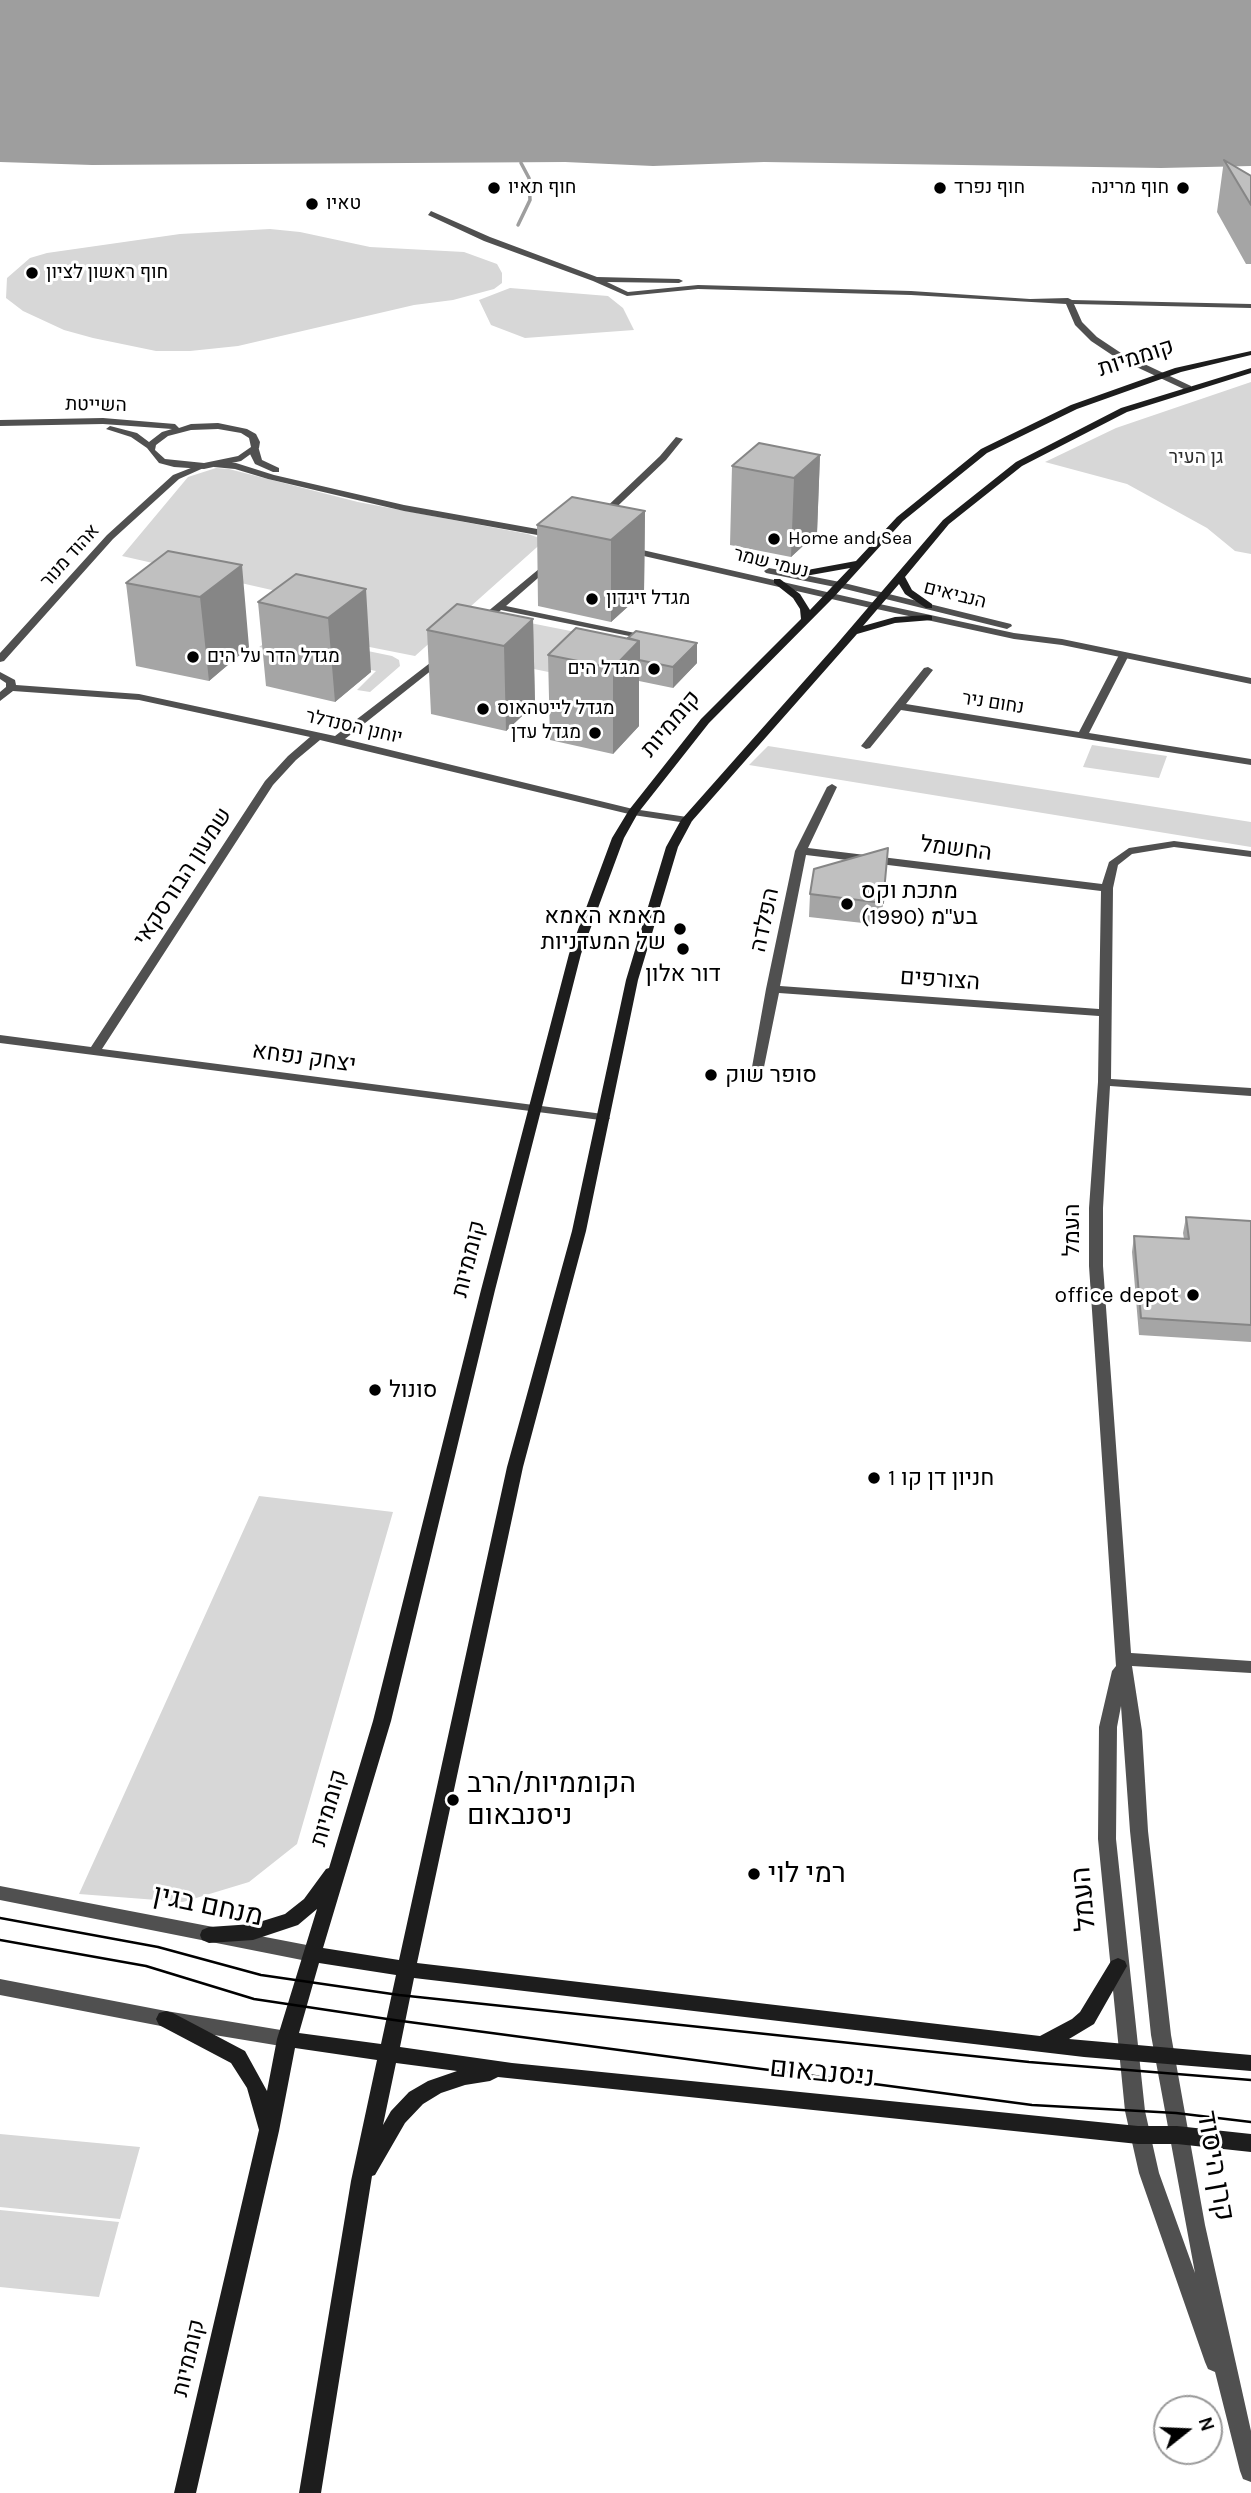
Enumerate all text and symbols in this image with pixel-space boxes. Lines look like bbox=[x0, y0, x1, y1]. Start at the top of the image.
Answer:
place label: חוף תאיו bbox=[508, 177, 576, 199]
place label: חוף נפרד bbox=[954, 177, 1025, 199]
place label: חוף מרינה bbox=[1091, 177, 1169, 199]
marker: חוף תאיו bbox=[486, 180, 502, 196]
marker: חוף נפרד bbox=[932, 180, 948, 196]
marker: חוף מרינה bbox=[1175, 180, 1191, 196]
place label: טאיו bbox=[326, 193, 361, 215]
marker: טאיו bbox=[304, 196, 320, 212]
place label: חוף ראשון לציון bbox=[46, 262, 168, 284]
marker: חוף ראשון לציון bbox=[24, 265, 40, 281]
street label: קוממיות bbox=[1094, 333, 1178, 383]
street label: השייטת bbox=[65, 393, 127, 417]
park label: גן העיר bbox=[1169, 447, 1223, 469]
street label: אהוד מנור bbox=[36, 520, 104, 592]
place label: Home and Sea bbox=[788, 528, 913, 550]
marker: Home and Sea bbox=[766, 531, 782, 547]
street label: נעמי שמר bbox=[731, 543, 811, 583]
street label: הנביאים bbox=[921, 576, 989, 614]
place label: מגדל זיגדון bbox=[606, 588, 690, 610]
marker: מגדל זיגדון bbox=[584, 591, 600, 607]
place label: מגדל הדר על הים bbox=[207, 646, 340, 668]
marker: מגדל הדר על הים bbox=[185, 649, 201, 665]
place label: מגדל הים bbox=[567, 658, 640, 680]
marker: מגדל הים bbox=[646, 661, 662, 677]
street label: קוממיות bbox=[635, 685, 707, 763]
street label: נחום ניר bbox=[960, 687, 1026, 719]
place label: מגדל לייטהאוס bbox=[497, 698, 615, 720]
marker: מגדל לייטהאוס bbox=[475, 701, 491, 717]
street label: יוחנן הסנדלר bbox=[303, 705, 405, 749]
place label: מגדל עדן bbox=[511, 722, 581, 744]
marker: מגדל עדן bbox=[587, 725, 603, 741]
street label: שמעון הבורסקאי bbox=[128, 803, 238, 951]
street label: החשמל bbox=[919, 831, 993, 867]
place label: מתכת וקס (1990) בע"מ bbox=[861, 877, 978, 931]
street label: הפלדה bbox=[745, 885, 785, 955]
marker: מתכת וקס (1990) בע"מ bbox=[839, 896, 855, 912]
place label: מאמא האמא של המעדניות bbox=[541, 902, 666, 956]
marker: מאמא האמא של המעדניות bbox=[672, 921, 688, 937]
marker: דור אלון bbox=[675, 941, 691, 957]
place label: דור אלון bbox=[645, 960, 721, 988]
street label: הצורפים bbox=[899, 963, 981, 997]
street label: יצחק נפחא bbox=[250, 1037, 358, 1079]
place label: סופר שוק bbox=[725, 1061, 817, 1089]
marker: סופר שוק bbox=[703, 1067, 719, 1083]
street label: העמל bbox=[1058, 1203, 1086, 1257]
street label: קוממיות bbox=[446, 1218, 492, 1300]
place label: office depot bbox=[1055, 1281, 1179, 1309]
marker: office depot bbox=[1185, 1287, 1201, 1303]
place label: סונול bbox=[389, 1376, 437, 1404]
marker: סונול bbox=[367, 1382, 383, 1398]
place label: חניון דן קו 1 bbox=[888, 1464, 994, 1492]
marker: חניון דן קו 1 bbox=[866, 1470, 882, 1486]
street label: קוממיות bbox=[305, 1767, 353, 1849]
place label: הקוממיות/הרב ניסנבאום bbox=[467, 1767, 636, 1833]
marker: הקוממיות/הרב ניסנבאום bbox=[445, 1792, 461, 1808]
place label: רמי לוי bbox=[768, 1857, 846, 1891]
street label: העמל bbox=[1064, 1865, 1104, 1933]
marker: רמי לוי bbox=[746, 1866, 762, 1882]
street label: מנחם בגין bbox=[150, 1878, 266, 1934]
street label: ניסנבאום bbox=[768, 2051, 876, 2095]
street label: קרן היסוד bbox=[1189, 2108, 1241, 2224]
street label: קוממיות bbox=[167, 2317, 211, 2399]
north arrow bbox=[1153, 2395, 1223, 2465]
text: N bbox=[1194, 2414, 1219, 2434]

